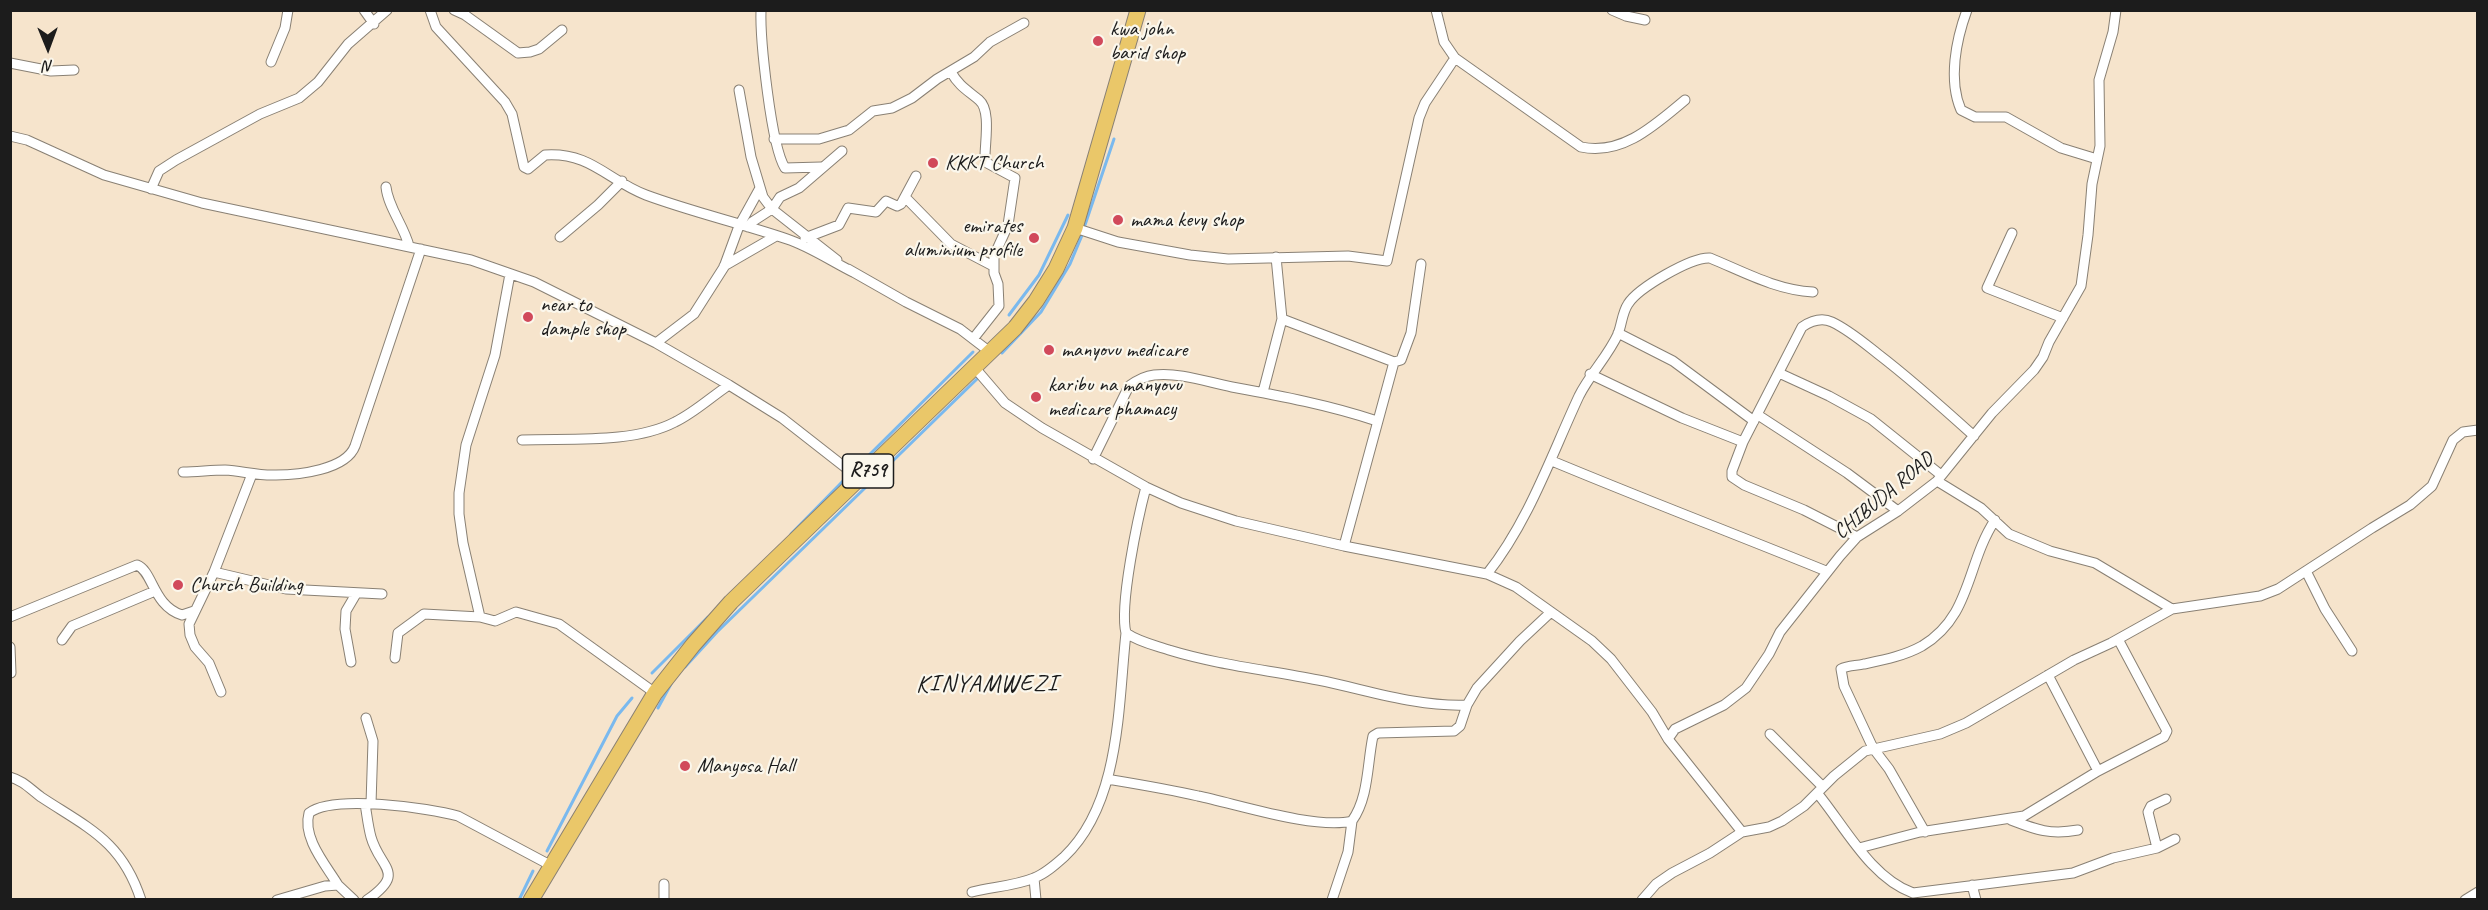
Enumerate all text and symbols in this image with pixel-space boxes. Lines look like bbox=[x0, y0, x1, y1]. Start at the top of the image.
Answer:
place label: kwa john barid shop bbox=[1110, 16, 1185, 66]
north arrow bbox=[18, 18, 78, 78]
marker: kwa john barid shop bbox=[1091, 34, 1105, 48]
text: N bbox=[43, 56, 53, 76]
place label: KKKT Church bbox=[945, 150, 1043, 176]
marker: KKKT Church bbox=[926, 156, 940, 170]
place label: mama kevy shop bbox=[1130, 207, 1243, 233]
place label: emirates aluminium profile bbox=[904, 213, 1022, 263]
marker: mama kevy shop bbox=[1111, 213, 1125, 227]
marker: emirates aluminium profile bbox=[1027, 231, 1041, 245]
place label: near to dample shop bbox=[540, 292, 626, 342]
marker: near to dample shop bbox=[521, 310, 535, 324]
place label: manyovu medicare bbox=[1061, 337, 1187, 363]
marker: manyovu medicare bbox=[1042, 343, 1056, 357]
place label: karibu na manyovu medicare phamacy bbox=[1048, 372, 1182, 422]
marker: karibu na manyovu medicare phamacy bbox=[1029, 390, 1043, 404]
street label: CHIBUDA ROAD bbox=[1829, 447, 1939, 545]
road number: R759 bbox=[842, 454, 894, 488]
place label: Church Building bbox=[190, 572, 303, 598]
marker: Church Building bbox=[171, 578, 185, 592]
district label: KINYAMWEZI bbox=[916, 671, 1058, 699]
place label: Manyosa Hall bbox=[697, 753, 794, 779]
marker: Manyosa Hall bbox=[678, 759, 692, 773]

